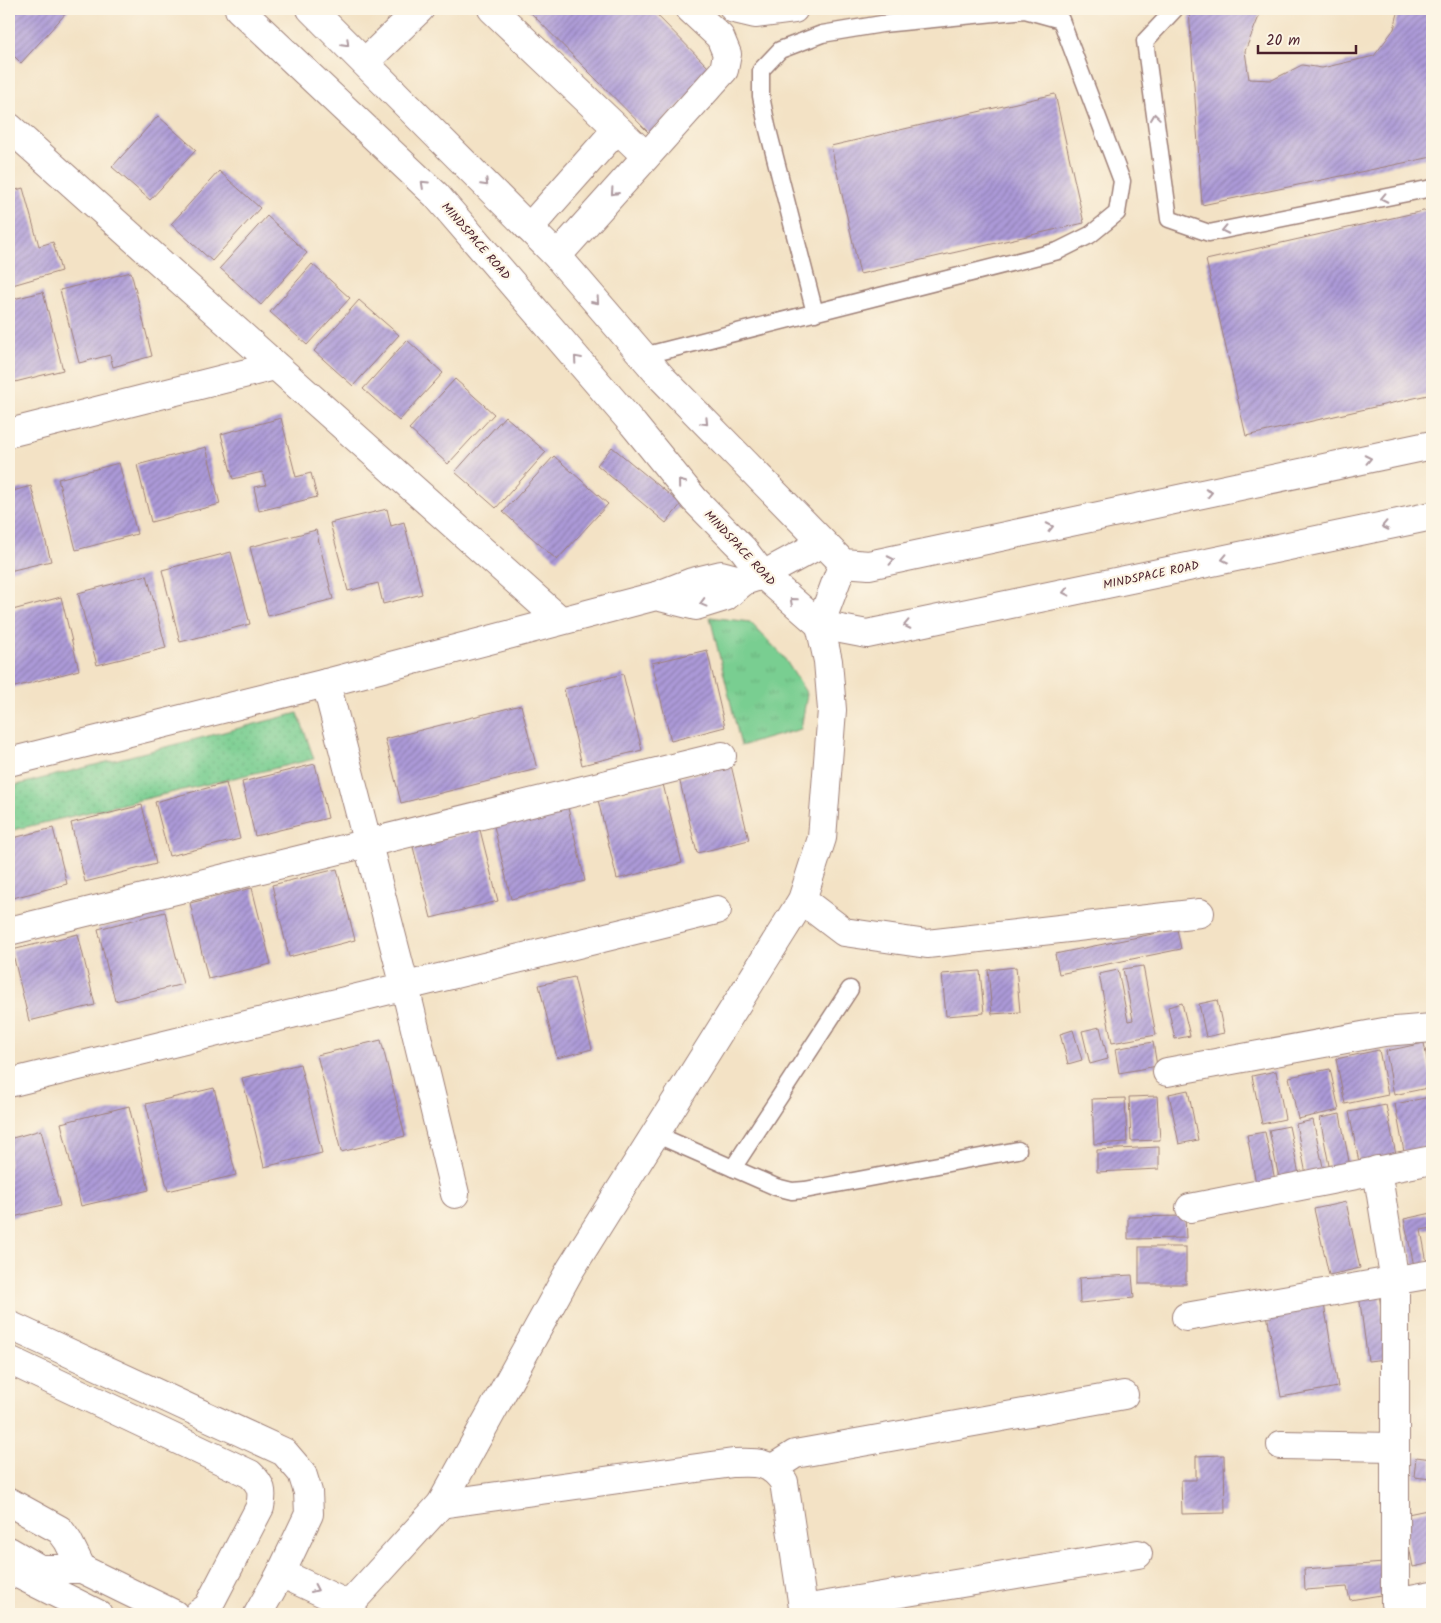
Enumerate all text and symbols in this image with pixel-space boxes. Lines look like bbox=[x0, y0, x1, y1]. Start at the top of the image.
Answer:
scale bar bbox=[1258, 22, 1356, 54]
text: 20 m bbox=[1266, 29, 1300, 53]
one-way arrow bbox=[340, 37, 349, 46]
one-way arrow bbox=[1150, 112, 1161, 120]
one-way arrow bbox=[479, 178, 488, 187]
one-way arrow bbox=[421, 181, 430, 190]
one-way arrow bbox=[611, 187, 620, 196]
one-way arrow bbox=[1380, 192, 1389, 202]
street label: MINDSPACE ROAD bbox=[436, 198, 515, 285]
one-way arrow bbox=[1221, 224, 1230, 235]
one-way arrow bbox=[590, 296, 599, 305]
one-way arrow bbox=[574, 355, 583, 364]
one-way arrow bbox=[699, 416, 708, 425]
one-way arrow bbox=[1364, 454, 1373, 465]
one-way arrow bbox=[678, 480, 687, 489]
one-way arrow bbox=[1205, 488, 1214, 499]
street label: MINDSPACE ROAD bbox=[699, 506, 780, 591]
one-way arrow bbox=[1380, 520, 1389, 531]
one-way arrow bbox=[1046, 522, 1055, 532]
one-way arrow bbox=[1221, 553, 1230, 564]
one-way arrow bbox=[887, 555, 896, 566]
street label: MINDSPACE ROAD bbox=[1101, 556, 1201, 595]
one-way arrow bbox=[1062, 586, 1071, 597]
one-way arrow bbox=[698, 597, 707, 608]
one-way arrow bbox=[789, 598, 798, 607]
one-way arrow bbox=[903, 620, 912, 630]
one-way arrow bbox=[310, 1582, 319, 1593]

